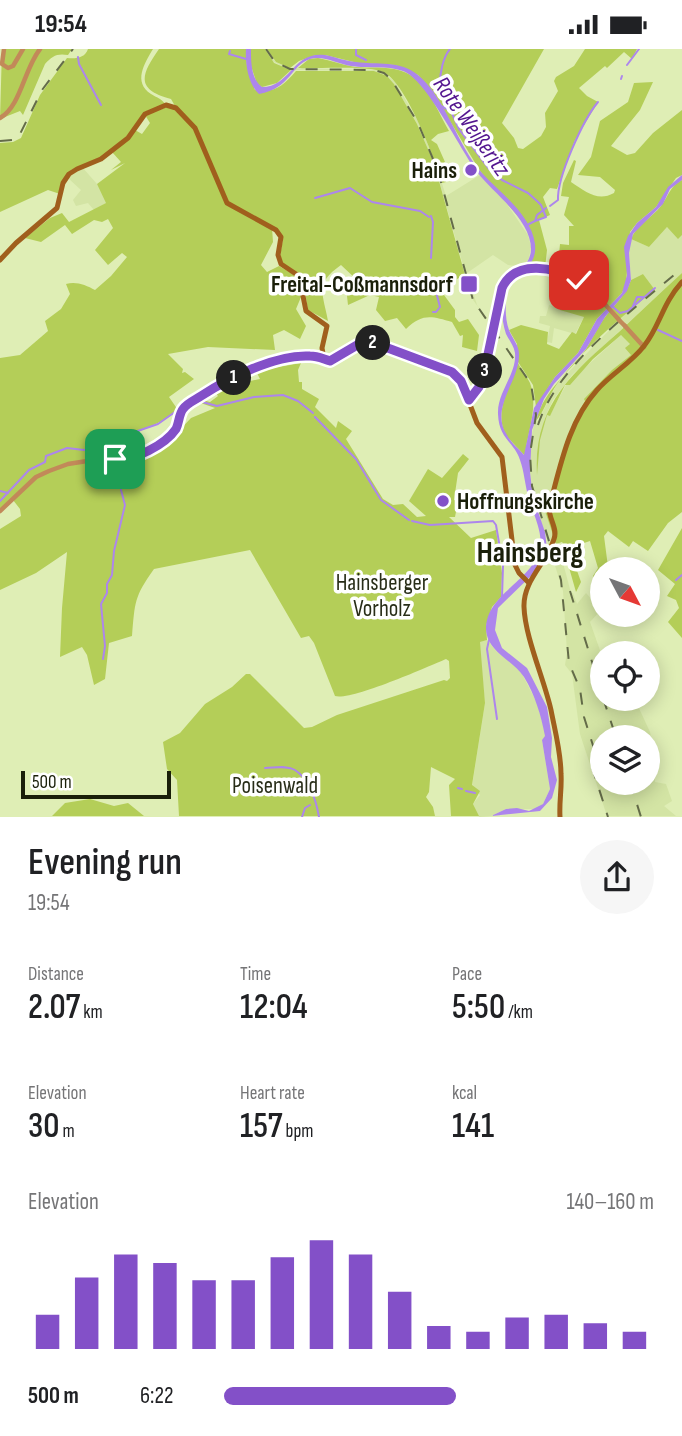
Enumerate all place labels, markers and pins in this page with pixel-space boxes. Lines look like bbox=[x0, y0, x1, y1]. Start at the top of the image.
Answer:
place label: Hains bbox=[412, 157, 457, 185]
marker: Hains bbox=[463, 162, 479, 178]
pin bbox=[549, 250, 609, 310]
place label: Freital-Coßmannsdorf bbox=[271, 271, 454, 299]
marker: Freital-Coßmannsdorf bbox=[459, 274, 479, 294]
pin: 2 bbox=[356, 325, 390, 361]
pin: 3 bbox=[468, 353, 503, 389]
pin: 1 bbox=[216, 361, 252, 395]
pin bbox=[85, 429, 145, 489]
place label: Hoffnungskirche bbox=[457, 488, 594, 516]
marker: Hoffnungskirche bbox=[435, 493, 451, 509]

